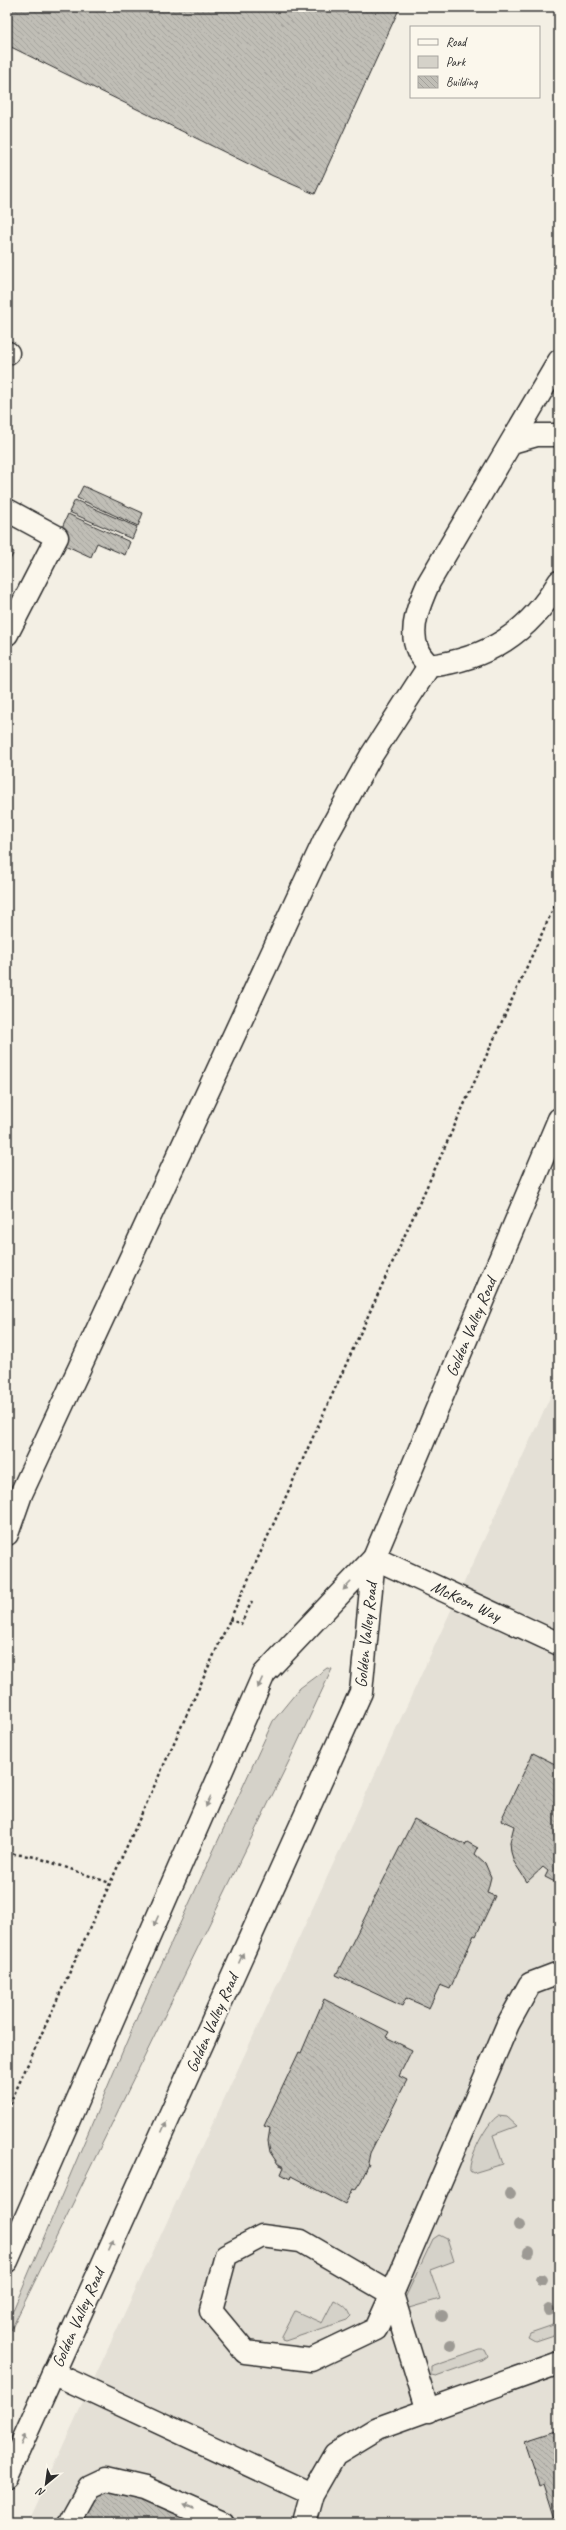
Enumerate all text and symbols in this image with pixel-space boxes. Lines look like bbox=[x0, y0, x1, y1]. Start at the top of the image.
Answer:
legend bbox=[410, 26, 540, 98]
text: Road bbox=[446, 34, 468, 50]
text: Park bbox=[446, 54, 467, 70]
text: Building bbox=[446, 74, 478, 90]
street label: Golden Valley Road bbox=[441, 1272, 502, 1380]
street label: McKeon Way bbox=[428, 1576, 505, 1627]
street label: Golden Valley Road bbox=[350, 1579, 382, 1689]
one-way arrow bbox=[343, 1582, 352, 1591]
one-way arrow bbox=[257, 1677, 263, 1689]
one-way arrow bbox=[205, 1796, 211, 1807]
one-way arrow bbox=[153, 1915, 159, 1926]
one-way arrow bbox=[238, 1952, 244, 1963]
street label: Golden Valley Road bbox=[181, 1968, 244, 2076]
one-way arrow bbox=[161, 2121, 167, 2133]
one-way arrow bbox=[108, 2240, 114, 2251]
street label: Golden Valley Road bbox=[47, 2263, 110, 2371]
one-way arrow bbox=[20, 2435, 26, 2446]
north arrow bbox=[26, 2464, 66, 2504]
text: N bbox=[33, 2484, 48, 2501]
one-way arrow bbox=[182, 2503, 194, 2509]

